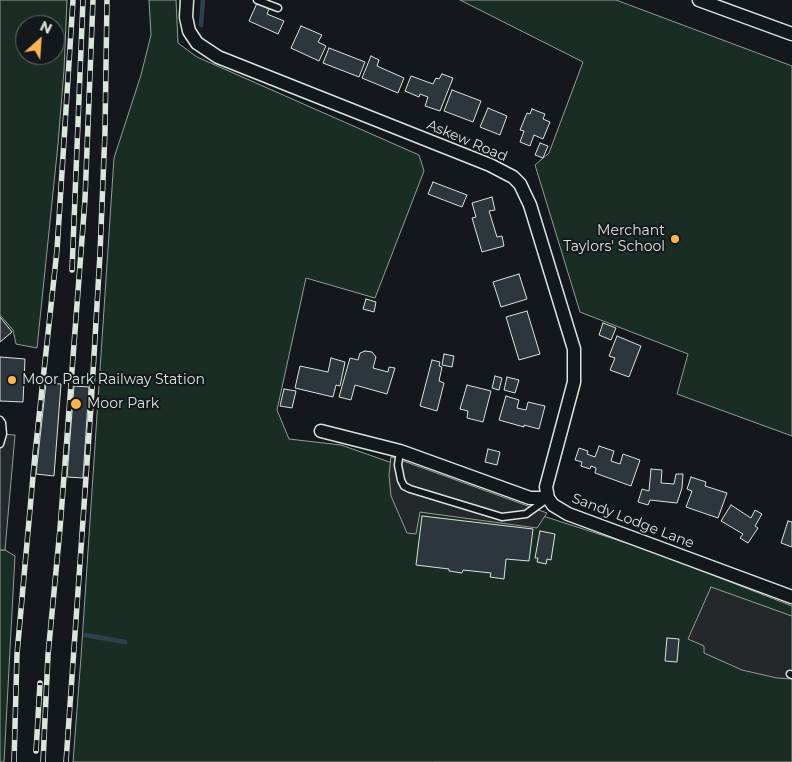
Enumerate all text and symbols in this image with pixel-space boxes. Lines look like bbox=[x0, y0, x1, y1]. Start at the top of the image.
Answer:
north arrow bbox=[15, 15, 65, 65]
text: N bbox=[37, 17, 55, 38]
street label: Askew Road bbox=[424, 117, 510, 165]
place label: Merchant Taylors' School bbox=[563, 223, 665, 256]
marker: Merchant Taylors' School bbox=[669, 233, 681, 245]
place label: Moor Park Railway Station bbox=[22, 372, 205, 388]
marker: Moor Park Railway Station bbox=[6, 374, 18, 386]
place label: Moor Park bbox=[87, 396, 159, 412]
marker: Moor Park bbox=[69, 397, 83, 411]
street label: Sandy Lodge Lane bbox=[570, 490, 696, 552]

